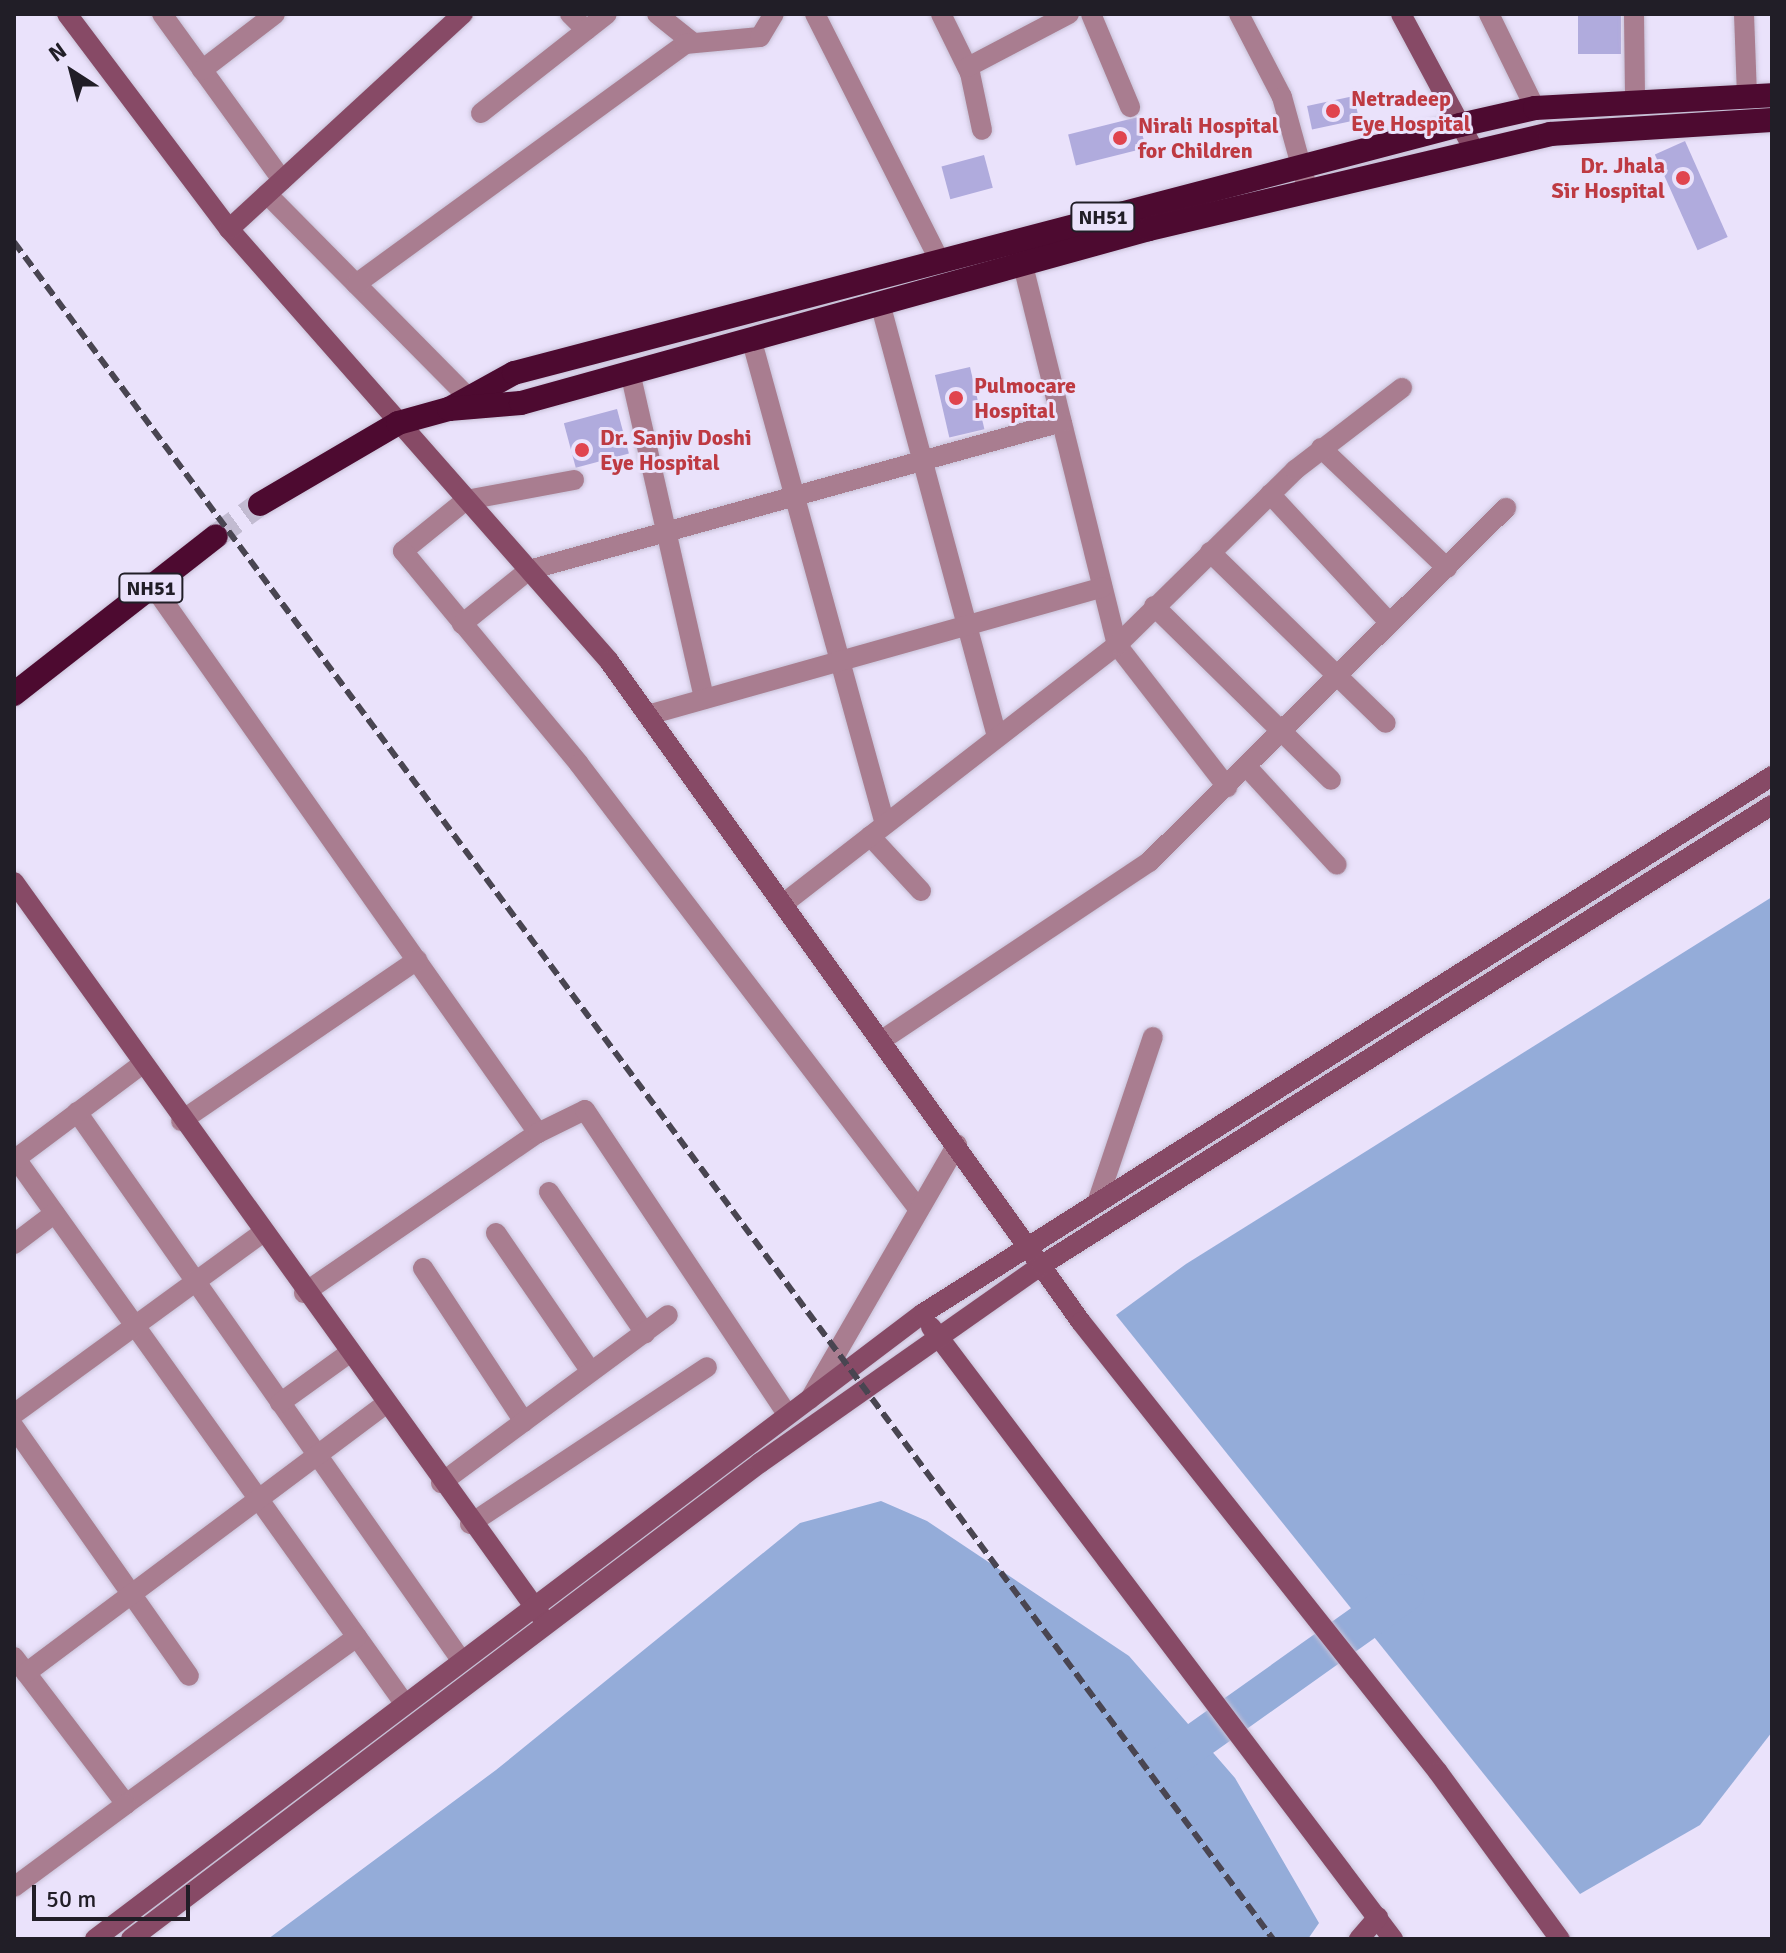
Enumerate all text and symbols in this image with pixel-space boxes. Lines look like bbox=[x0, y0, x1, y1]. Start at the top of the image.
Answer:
north arrow bbox=[32, 32, 112, 112]
text: N bbox=[43, 37, 72, 68]
place label: Netradeep Eye Hospital bbox=[1351, 85, 1471, 136]
marker: Netradeep Eye Hospital bbox=[1322, 100, 1344, 122]
place label: Nirali Hospital for Children bbox=[1138, 112, 1279, 164]
marker: Nirali Hospital for Children bbox=[1109, 127, 1131, 149]
place label: Dr. Jhala Sir Hospital bbox=[1552, 152, 1665, 204]
marker: Dr. Jhala Sir Hospital bbox=[1672, 167, 1694, 189]
road number: NH51 bbox=[1069, 201, 1137, 233]
place label: Pulmocare Hospital bbox=[974, 372, 1076, 424]
marker: Pulmocare Hospital bbox=[945, 387, 967, 409]
place label: Dr. Sanjiv Doshi Eye Hospital bbox=[600, 424, 752, 476]
marker: Dr. Sanjiv Doshi Eye Hospital bbox=[571, 439, 593, 461]
road number: NH51 bbox=[117, 572, 185, 604]
scale bar bbox=[36, 1869, 194, 1919]
text: 50 m bbox=[46, 1884, 96, 1914]

